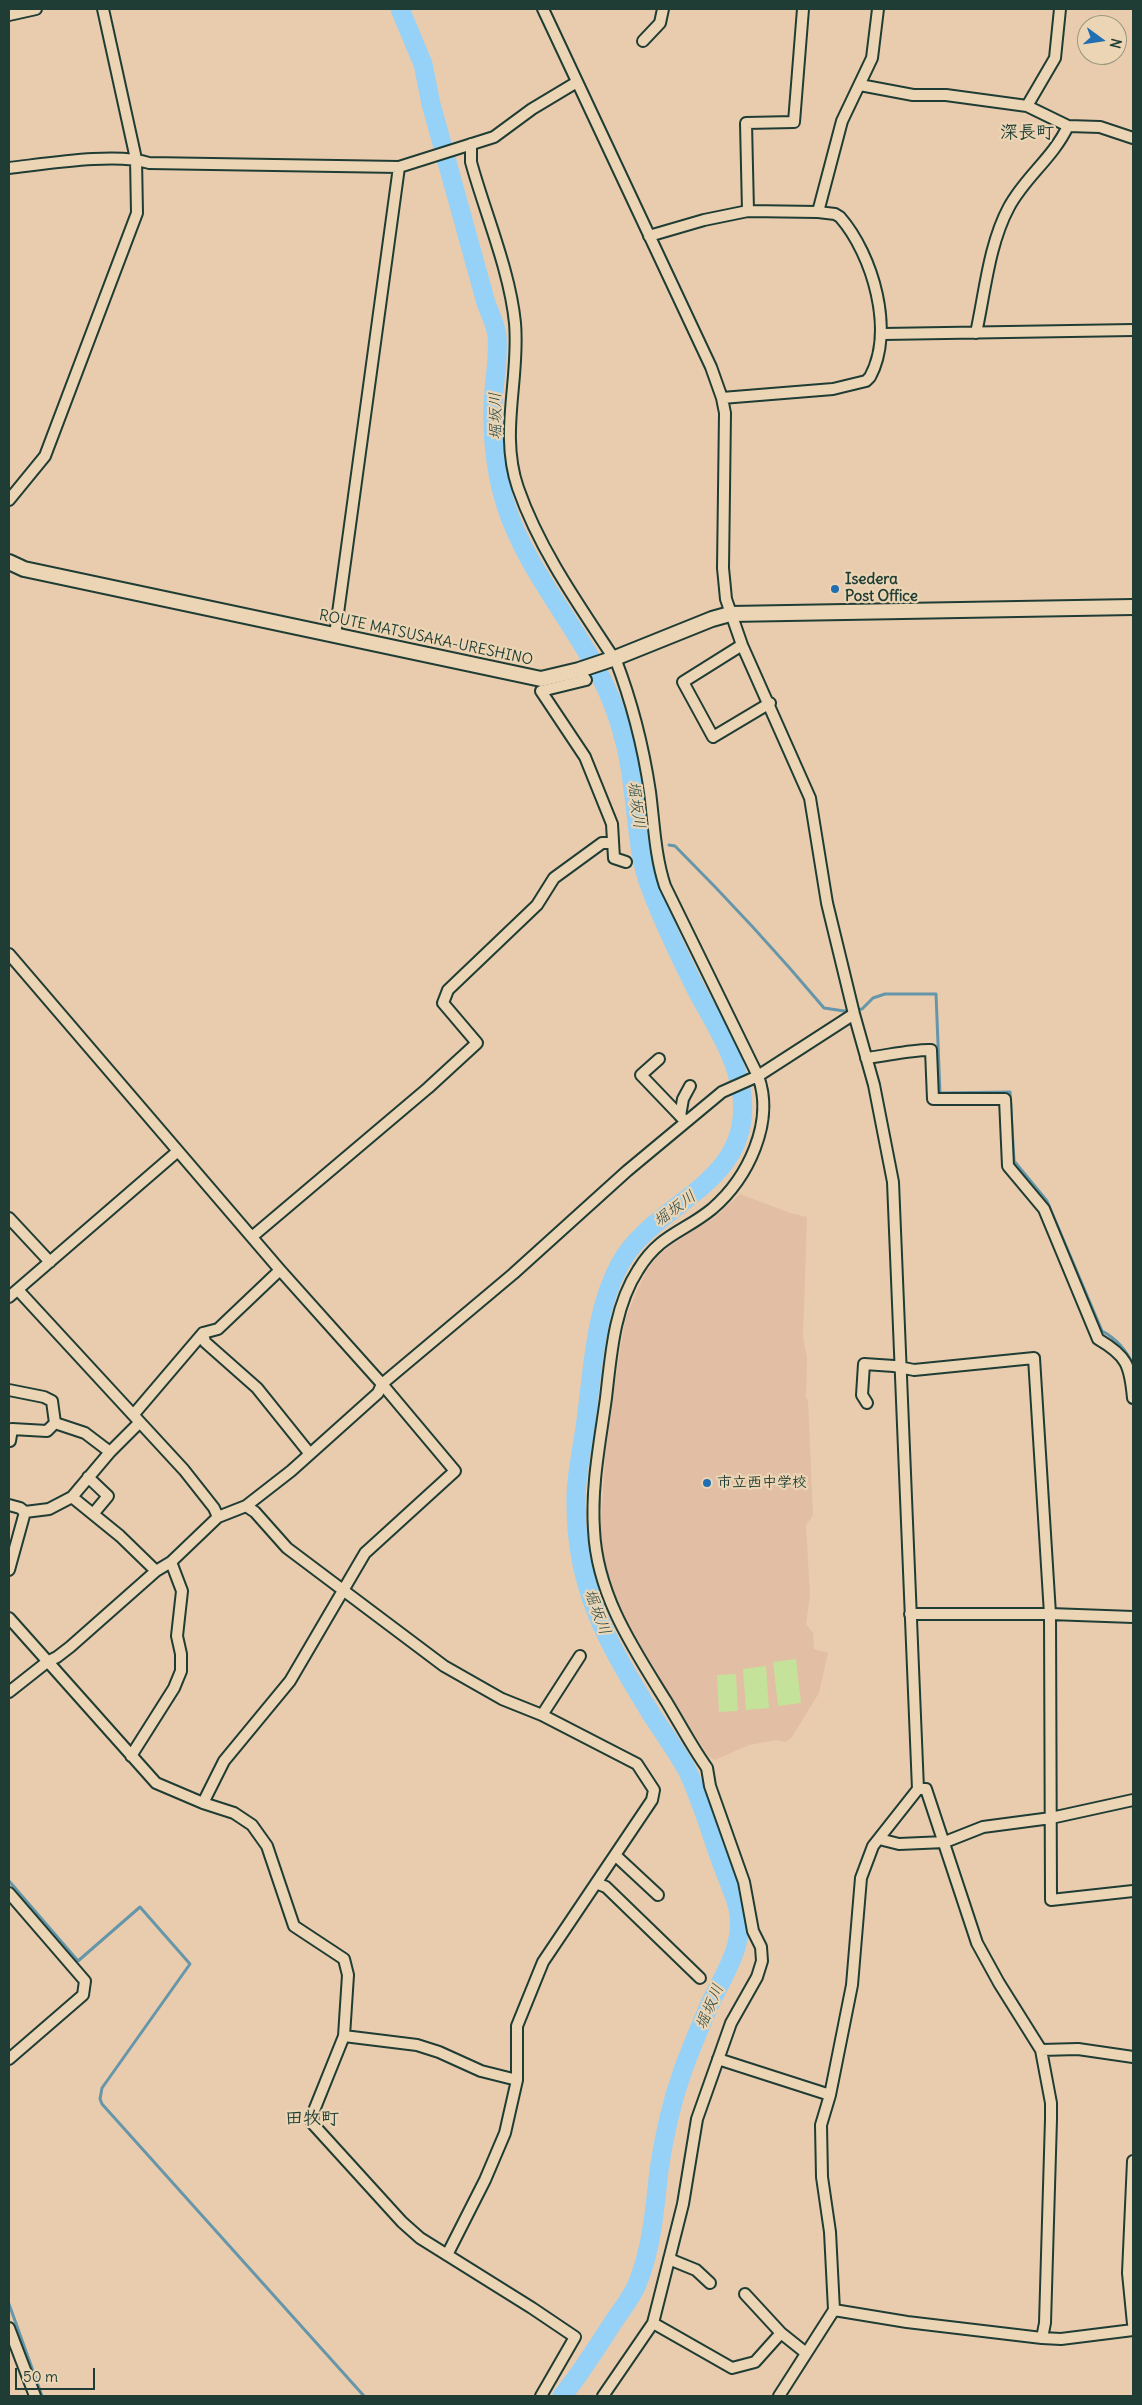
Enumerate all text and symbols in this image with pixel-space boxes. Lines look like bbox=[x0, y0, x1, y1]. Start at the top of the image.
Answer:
north arrow bbox=[1077, 15, 1127, 65]
text: N bbox=[1106, 37, 1125, 50]
district label: 深長町 bbox=[1000, 122, 1054, 144]
water label: 堀坂川 bbox=[486, 392, 506, 440]
place label: Isedera Post Office bbox=[845, 571, 918, 606]
marker: Isedera Post Office bbox=[829, 583, 841, 595]
street label: ROUTE MATSUSAKA-URESHINO bbox=[317, 606, 535, 670]
water label: 堀坂川 bbox=[623, 780, 649, 830]
water label: 堀坂川 bbox=[650, 1187, 700, 1231]
place label: 市立西中学校 bbox=[717, 1474, 807, 1492]
marker: 市立西中学校 bbox=[701, 1477, 713, 1489]
water label: 堀坂川 bbox=[579, 1586, 615, 1638]
water label: 堀坂川 bbox=[692, 1981, 728, 2033]
district label: 田牧町 bbox=[285, 2108, 339, 2130]
scale bar bbox=[18, 2358, 98, 2390]
text: 50 m bbox=[23, 2367, 58, 2386]

